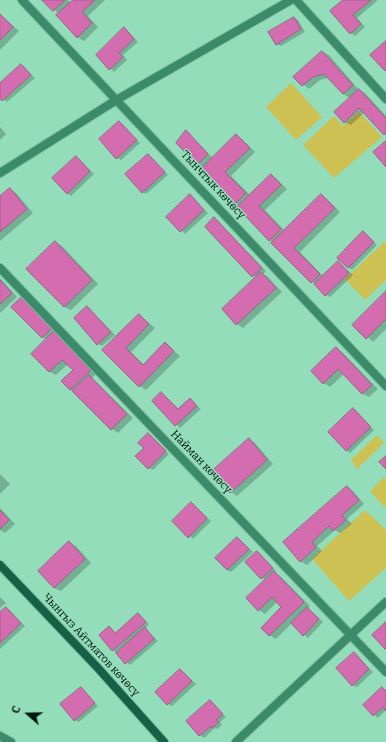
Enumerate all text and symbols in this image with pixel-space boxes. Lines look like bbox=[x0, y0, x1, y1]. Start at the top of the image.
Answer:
street label: Тынчтык көчөсү bbox=[178, 148, 248, 222]
street label: Найман көчөсү bbox=[168, 428, 234, 496]
street label: Чынгыз Айтматов көчөсү bbox=[40, 591, 142, 699]
north arrow bbox=[8, 694, 48, 734]
text: С bbox=[9, 704, 24, 715]

